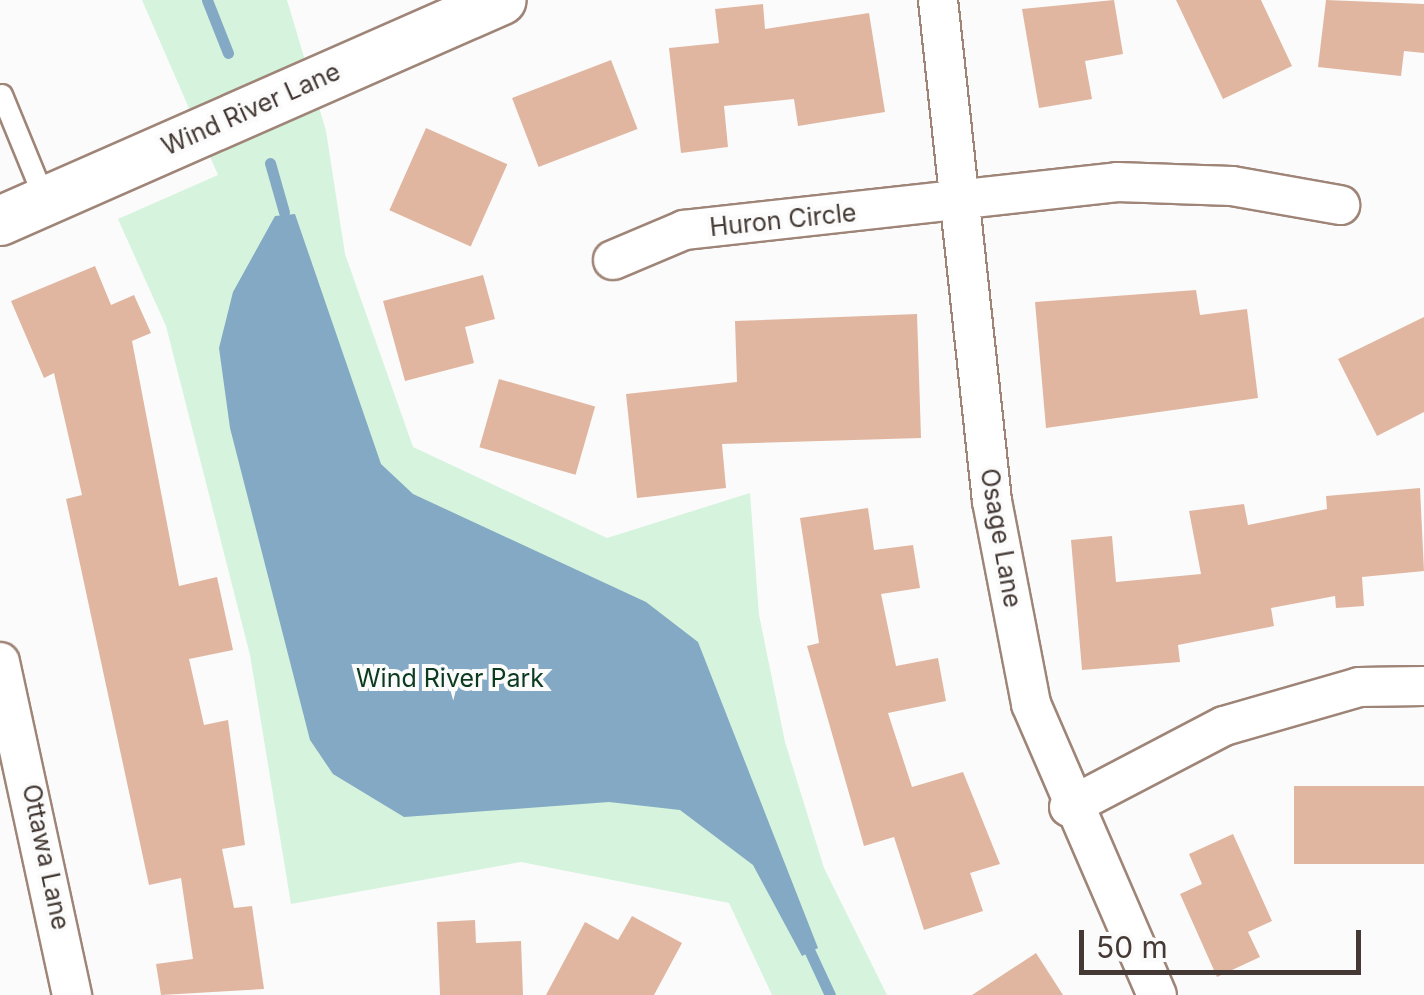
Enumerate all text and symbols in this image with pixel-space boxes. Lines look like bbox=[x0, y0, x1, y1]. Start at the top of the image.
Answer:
street label: Wind River Lane bbox=[157, 56, 345, 162]
street label: Huron Circle bbox=[708, 197, 858, 243]
street label: Osage Lane bbox=[974, 466, 1028, 610]
park label: Wind River Park bbox=[356, 663, 544, 693]
street label: Ottawa Lane bbox=[16, 781, 76, 933]
scale bar bbox=[1084, 910, 1366, 972]
text: 50 m bbox=[1096, 929, 1168, 965]

